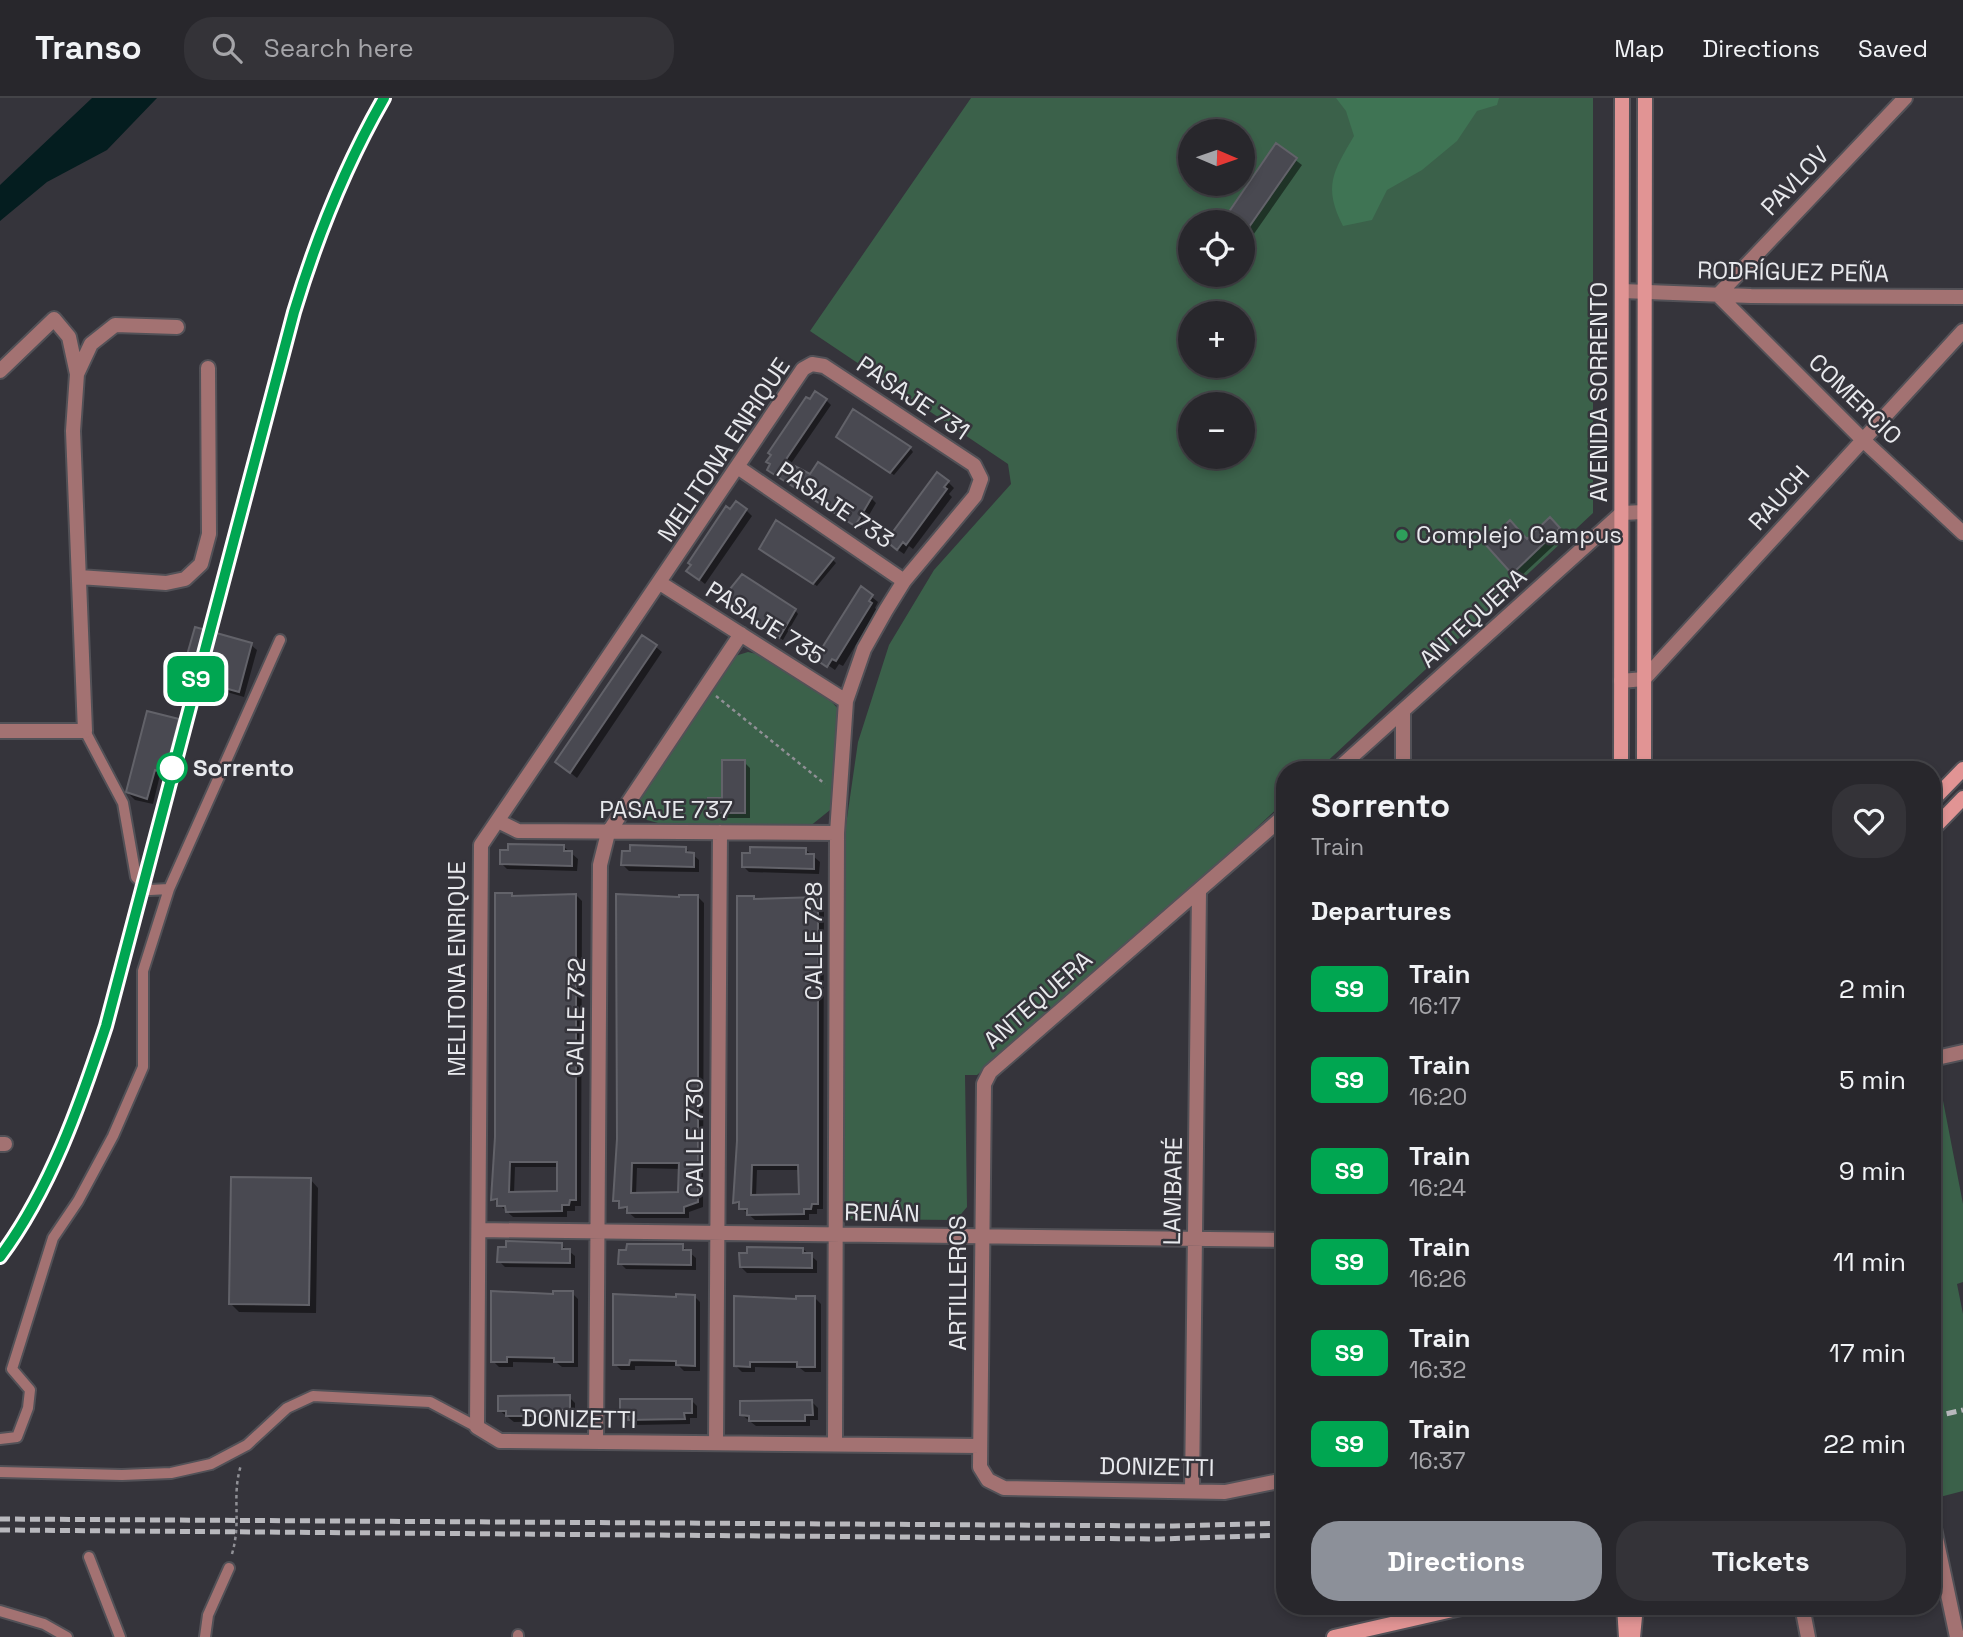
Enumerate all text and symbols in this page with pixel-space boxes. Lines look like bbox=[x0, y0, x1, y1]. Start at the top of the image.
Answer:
search box bbox=[184, 17, 674, 80]
text: Transo bbox=[35, 27, 142, 69]
icon: search bbox=[208, 29, 246, 67]
text: Search here bbox=[264, 31, 414, 65]
text: Map bbox=[1614, 33, 1664, 64]
text: Directions bbox=[1702, 33, 1820, 64]
text: Saved bbox=[1858, 33, 1928, 64]
north arrow bbox=[1178, 119, 1255, 196]
map controls bbox=[1178, 119, 1255, 469]
street label: PAVLOV bbox=[1754, 139, 1835, 222]
button: locate bbox=[1178, 210, 1255, 287]
street label: RODRÍGUEZ PEÑA bbox=[1697, 254, 1889, 289]
street label: AVENIDA SORRENTO bbox=[1583, 282, 1614, 502]
button: + bbox=[1178, 301, 1255, 378]
street label: COMERCIO bbox=[1802, 346, 1909, 451]
street label: PASAJE 731 bbox=[851, 349, 976, 447]
street label: MELITONA ENRIQUE bbox=[650, 352, 797, 548]
button: − bbox=[1178, 392, 1255, 469]
street label: PASAJE 733 bbox=[771, 454, 900, 555]
street label: RAUCH bbox=[1741, 459, 1816, 537]
place label: Complejo Campus bbox=[1416, 519, 1622, 550]
marker: Complejo Campus bbox=[1394, 527, 1410, 543]
street label: ANTEQUERA bbox=[1412, 561, 1533, 674]
street label: PASAJE 735 bbox=[700, 574, 830, 671]
line badge: S9 bbox=[164, 656, 228, 702]
text: S9 bbox=[181, 663, 211, 694]
place label: Sorrento bbox=[193, 752, 294, 783]
marker: Sorrento bbox=[157, 753, 187, 783]
button: heart bbox=[1832, 784, 1906, 858]
text: Sorrento bbox=[1311, 785, 1450, 827]
street label: PASAJE 737 bbox=[599, 794, 733, 825]
text: Train bbox=[1311, 832, 1364, 862]
street label: MELITONA ENRIQUE bbox=[441, 861, 472, 1077]
street label: CALLE 728 bbox=[798, 882, 829, 1001]
text: Departures bbox=[1311, 894, 1452, 928]
street label: ANTEQUERA bbox=[977, 944, 1099, 1055]
street label: CALLE 732 bbox=[559, 957, 592, 1077]
text: Train bbox=[1409, 957, 1470, 991]
text: 2 min bbox=[1839, 972, 1906, 1006]
text: S9 bbox=[1335, 973, 1364, 1004]
text: 16:17 bbox=[1409, 991, 1461, 1021]
text: Train bbox=[1409, 1048, 1470, 1082]
text: 5 min bbox=[1839, 1063, 1906, 1097]
text: S9 bbox=[1335, 1064, 1364, 1095]
street label: CALLE 730 bbox=[679, 1078, 710, 1198]
text: 16:20 bbox=[1409, 1082, 1467, 1112]
street label: LAMBARÉ bbox=[1156, 1136, 1189, 1246]
text: Train bbox=[1409, 1139, 1470, 1173]
text: 9 min bbox=[1839, 1154, 1906, 1188]
text: S9 bbox=[1335, 1155, 1364, 1186]
text: 16:24 bbox=[1409, 1173, 1466, 1203]
street label: RENÁN bbox=[844, 1196, 920, 1229]
street label: ARTILLEROS bbox=[942, 1215, 973, 1351]
text: Train bbox=[1409, 1230, 1470, 1264]
text: 11 min bbox=[1833, 1245, 1906, 1279]
text: S9 bbox=[1335, 1246, 1364, 1277]
text: 16:26 bbox=[1409, 1264, 1466, 1294]
text: Train bbox=[1409, 1321, 1470, 1355]
text: 17 min bbox=[1829, 1336, 1906, 1370]
text: S9 bbox=[1335, 1337, 1364, 1368]
text: 16:32 bbox=[1409, 1355, 1466, 1385]
street label: DONIZETTI bbox=[521, 1402, 637, 1435]
text: Train bbox=[1409, 1412, 1470, 1446]
text: 22 min bbox=[1823, 1427, 1906, 1461]
text: S9 bbox=[1335, 1428, 1364, 1459]
text: 16:37 bbox=[1409, 1446, 1465, 1476]
street label: DONIZETTI bbox=[1099, 1450, 1215, 1483]
button: Directions bbox=[1311, 1521, 1602, 1601]
button: Tickets bbox=[1616, 1521, 1906, 1601]

